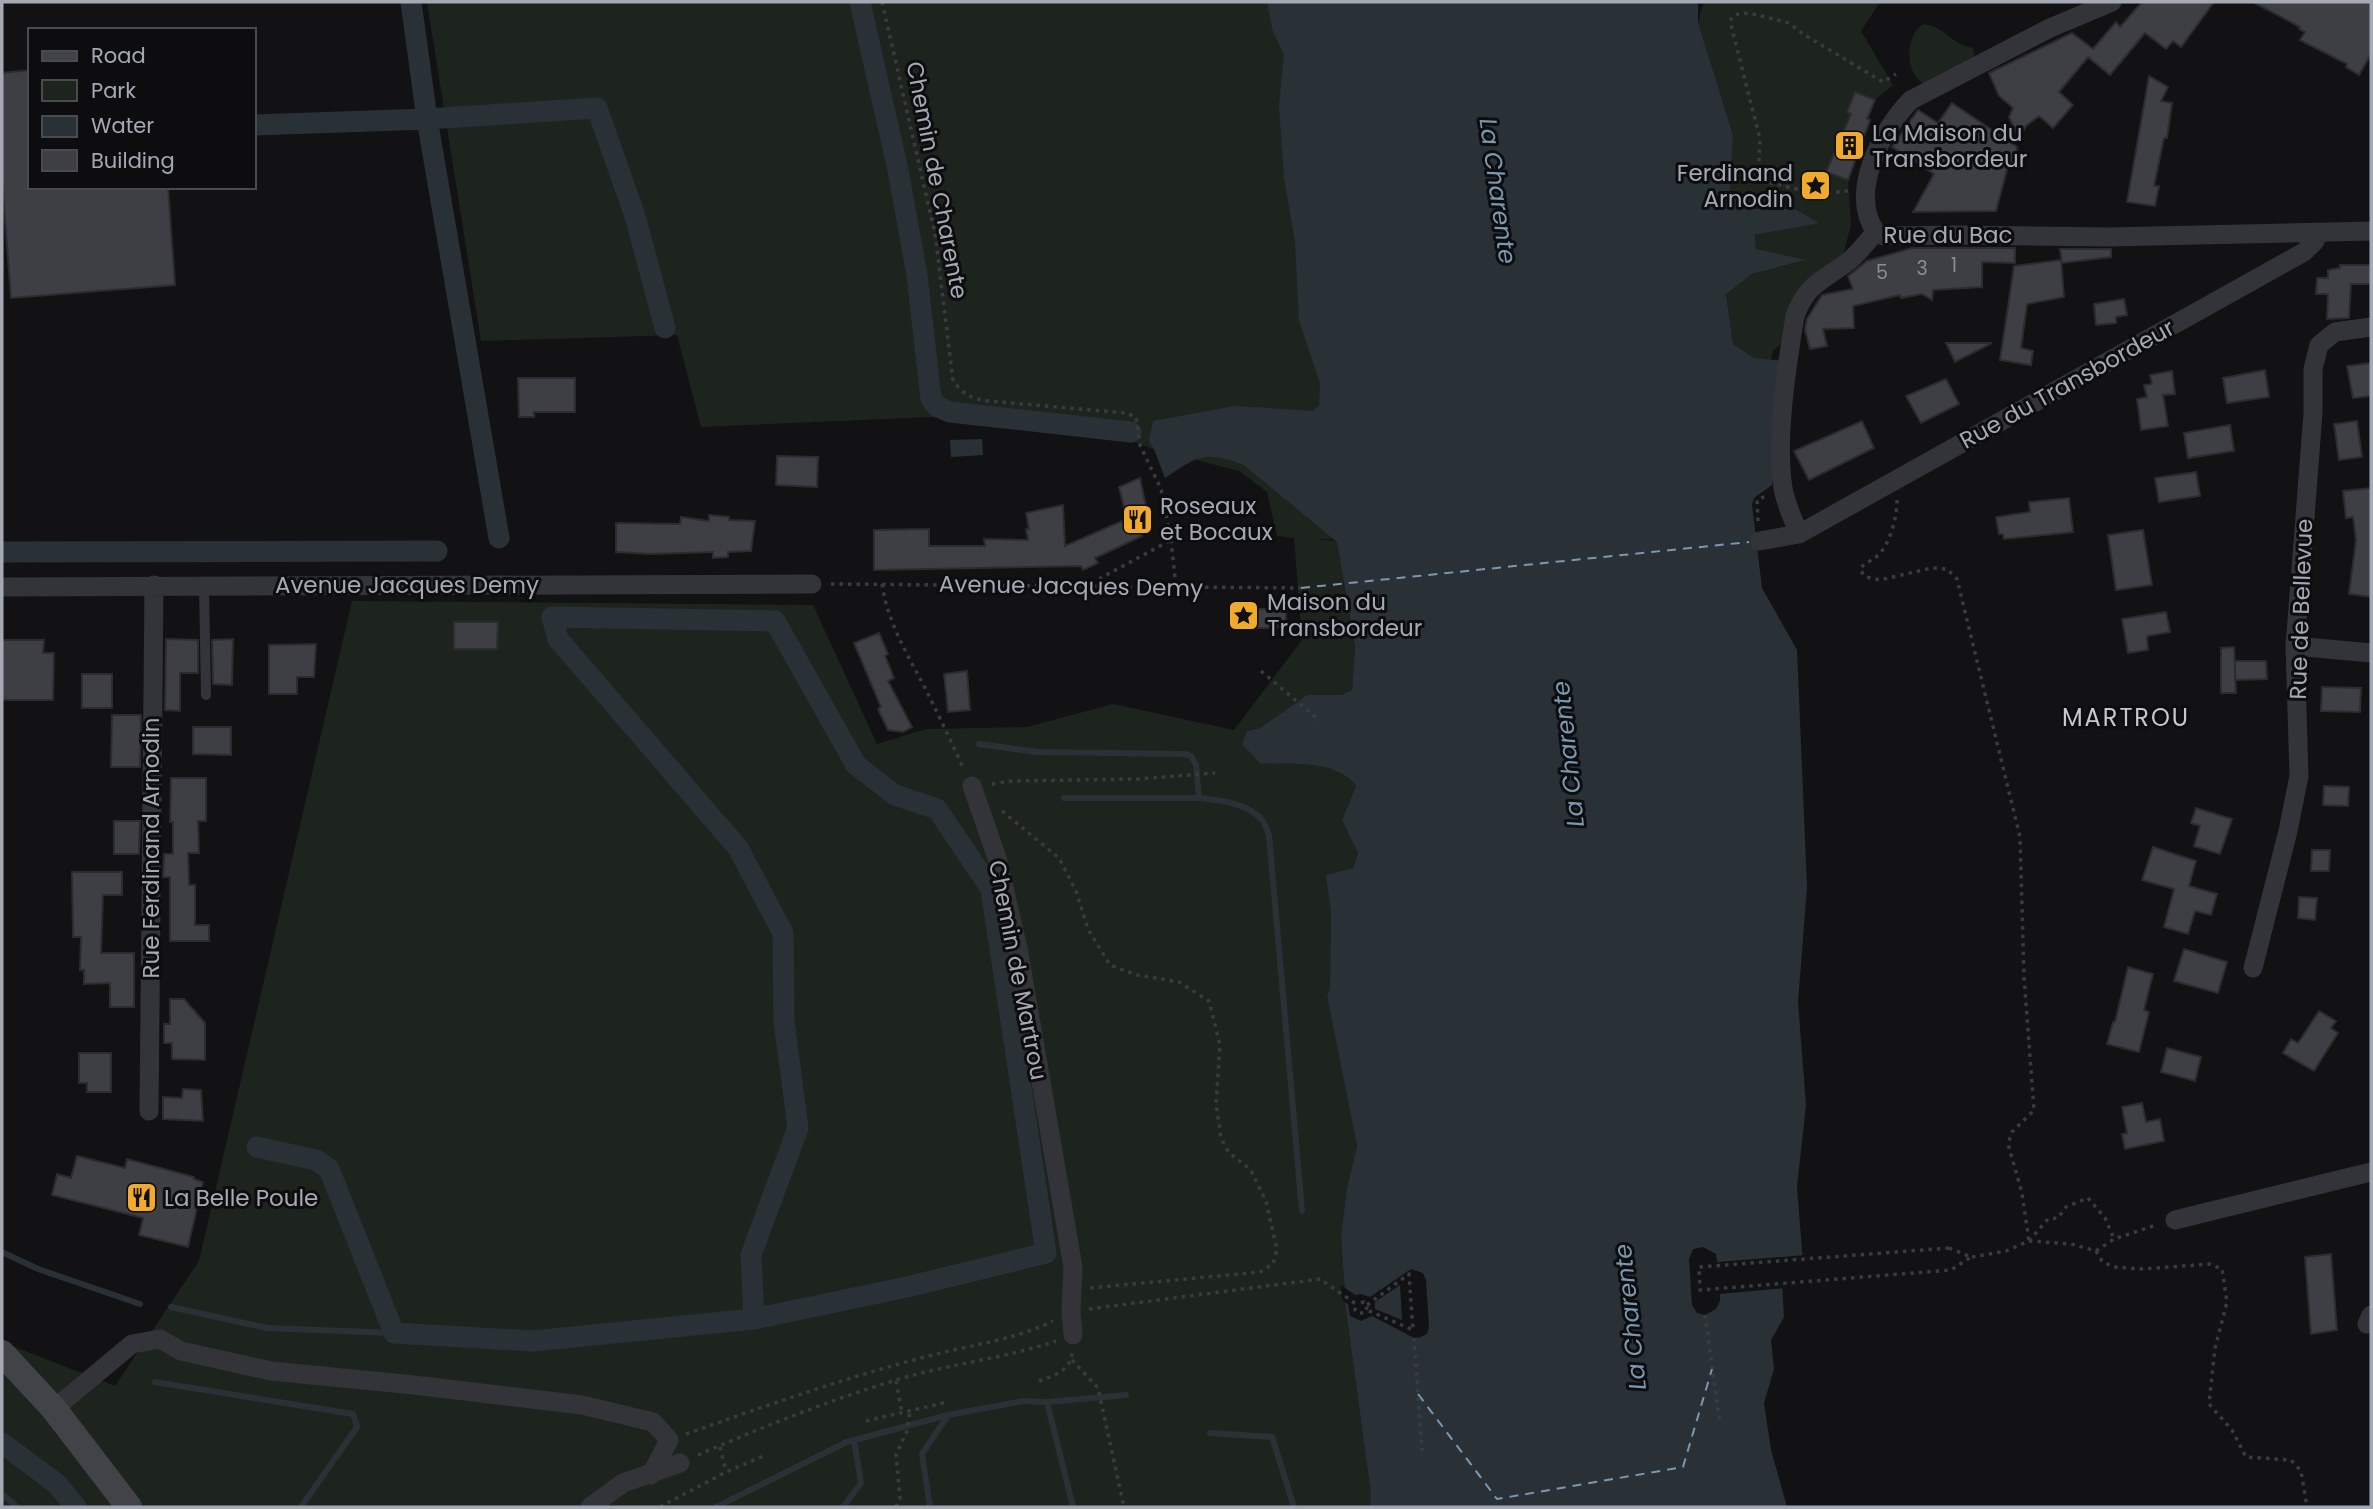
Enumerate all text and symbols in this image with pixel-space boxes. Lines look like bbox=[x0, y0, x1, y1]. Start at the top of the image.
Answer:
legend bbox=[28, 28, 256, 189]
text: Road bbox=[91, 41, 146, 70]
street label: Chemin de Charente bbox=[898, 59, 976, 301]
text: Park bbox=[91, 76, 136, 105]
text: Water bbox=[91, 111, 154, 140]
water label: La Charente bbox=[1471, 116, 1525, 266]
place label: La Maison du Transbordeur bbox=[1872, 117, 2027, 175]
building icon: La Maison du Transbordeur bbox=[1832, 129, 1866, 163]
text: Building bbox=[91, 146, 175, 175]
place label: Ferdinand Arnodin bbox=[1677, 157, 1793, 215]
place icon: Ferdinand Arnodin bbox=[1799, 169, 1833, 203]
street label: Rue du Bac bbox=[1883, 219, 2013, 251]
house number: 1 bbox=[1951, 252, 1957, 279]
house number: 3 bbox=[1916, 255, 1928, 282]
house number: 5 bbox=[1876, 259, 1888, 286]
street label: Rue du Transbordeur bbox=[1954, 312, 2180, 456]
place label: Roseaux et Bocaux bbox=[1160, 490, 1273, 548]
restaurant icon: Roseaux et Bocaux bbox=[1120, 502, 1154, 536]
street label: Rue de Bellevue bbox=[2282, 518, 2320, 700]
street label: Avenue Jacques Demy bbox=[939, 568, 1203, 604]
street label: Avenue Jacques Demy bbox=[275, 569, 539, 601]
place label: Maison du Transbordeur bbox=[1267, 586, 1422, 644]
place icon: Maison du Transbordeur bbox=[1227, 598, 1261, 632]
water label: La Charente bbox=[1544, 679, 1592, 829]
district label: MARTROU bbox=[2062, 701, 2190, 734]
street label: Rue Ferdinand Arnodin bbox=[135, 718, 167, 978]
street label: Chemin de Martrou bbox=[981, 857, 1055, 1083]
restaurant icon: La Belle Poule bbox=[124, 1181, 158, 1215]
place label: La Belle Poule bbox=[164, 1182, 318, 1214]
water label: La Charente bbox=[1606, 1242, 1654, 1392]

